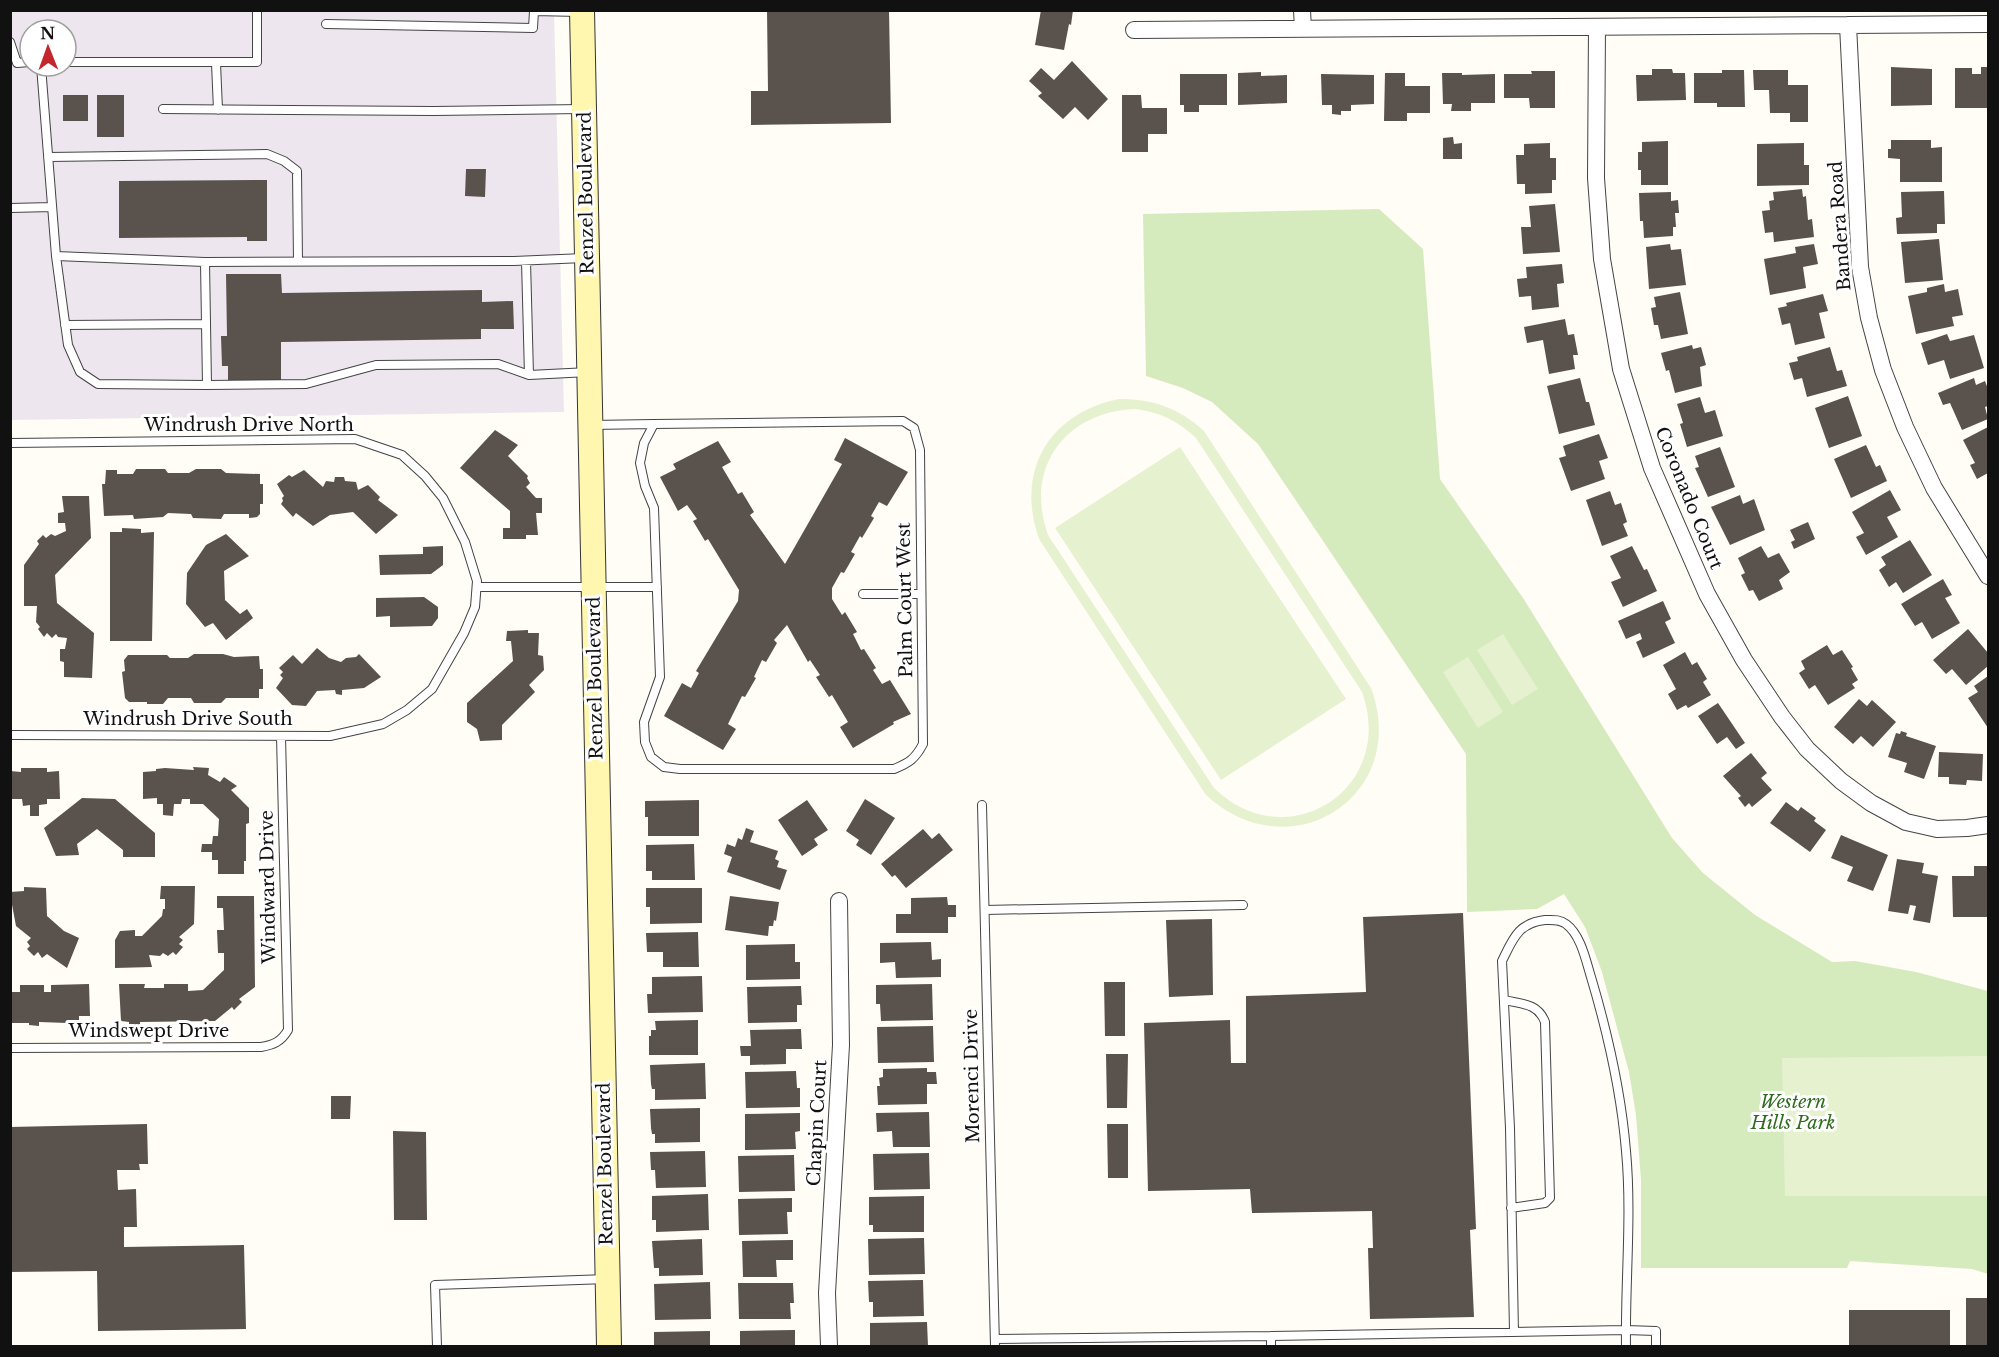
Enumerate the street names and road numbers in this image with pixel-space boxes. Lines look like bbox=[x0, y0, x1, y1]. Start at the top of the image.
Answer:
street label: Renzel Boulevard bbox=[574, 111, 598, 275]
street label: Bandera Road bbox=[1824, 160, 1856, 292]
street label: Windrush Drive North bbox=[143, 414, 354, 436]
street label: Coronado Court bbox=[1650, 424, 1728, 573]
street label: Palm Court West bbox=[893, 522, 917, 678]
street label: Renzel Boulevard bbox=[583, 596, 607, 760]
street label: Windrush Drive South bbox=[82, 708, 293, 730]
street label: Windward Drive bbox=[256, 810, 280, 965]
street label: Morenci Drive bbox=[960, 1009, 984, 1143]
street label: Windswept Drive bbox=[68, 1020, 229, 1042]
street label: Chapin Court bbox=[803, 1059, 831, 1187]
street label: Renzel Boulevard bbox=[593, 1082, 617, 1246]

